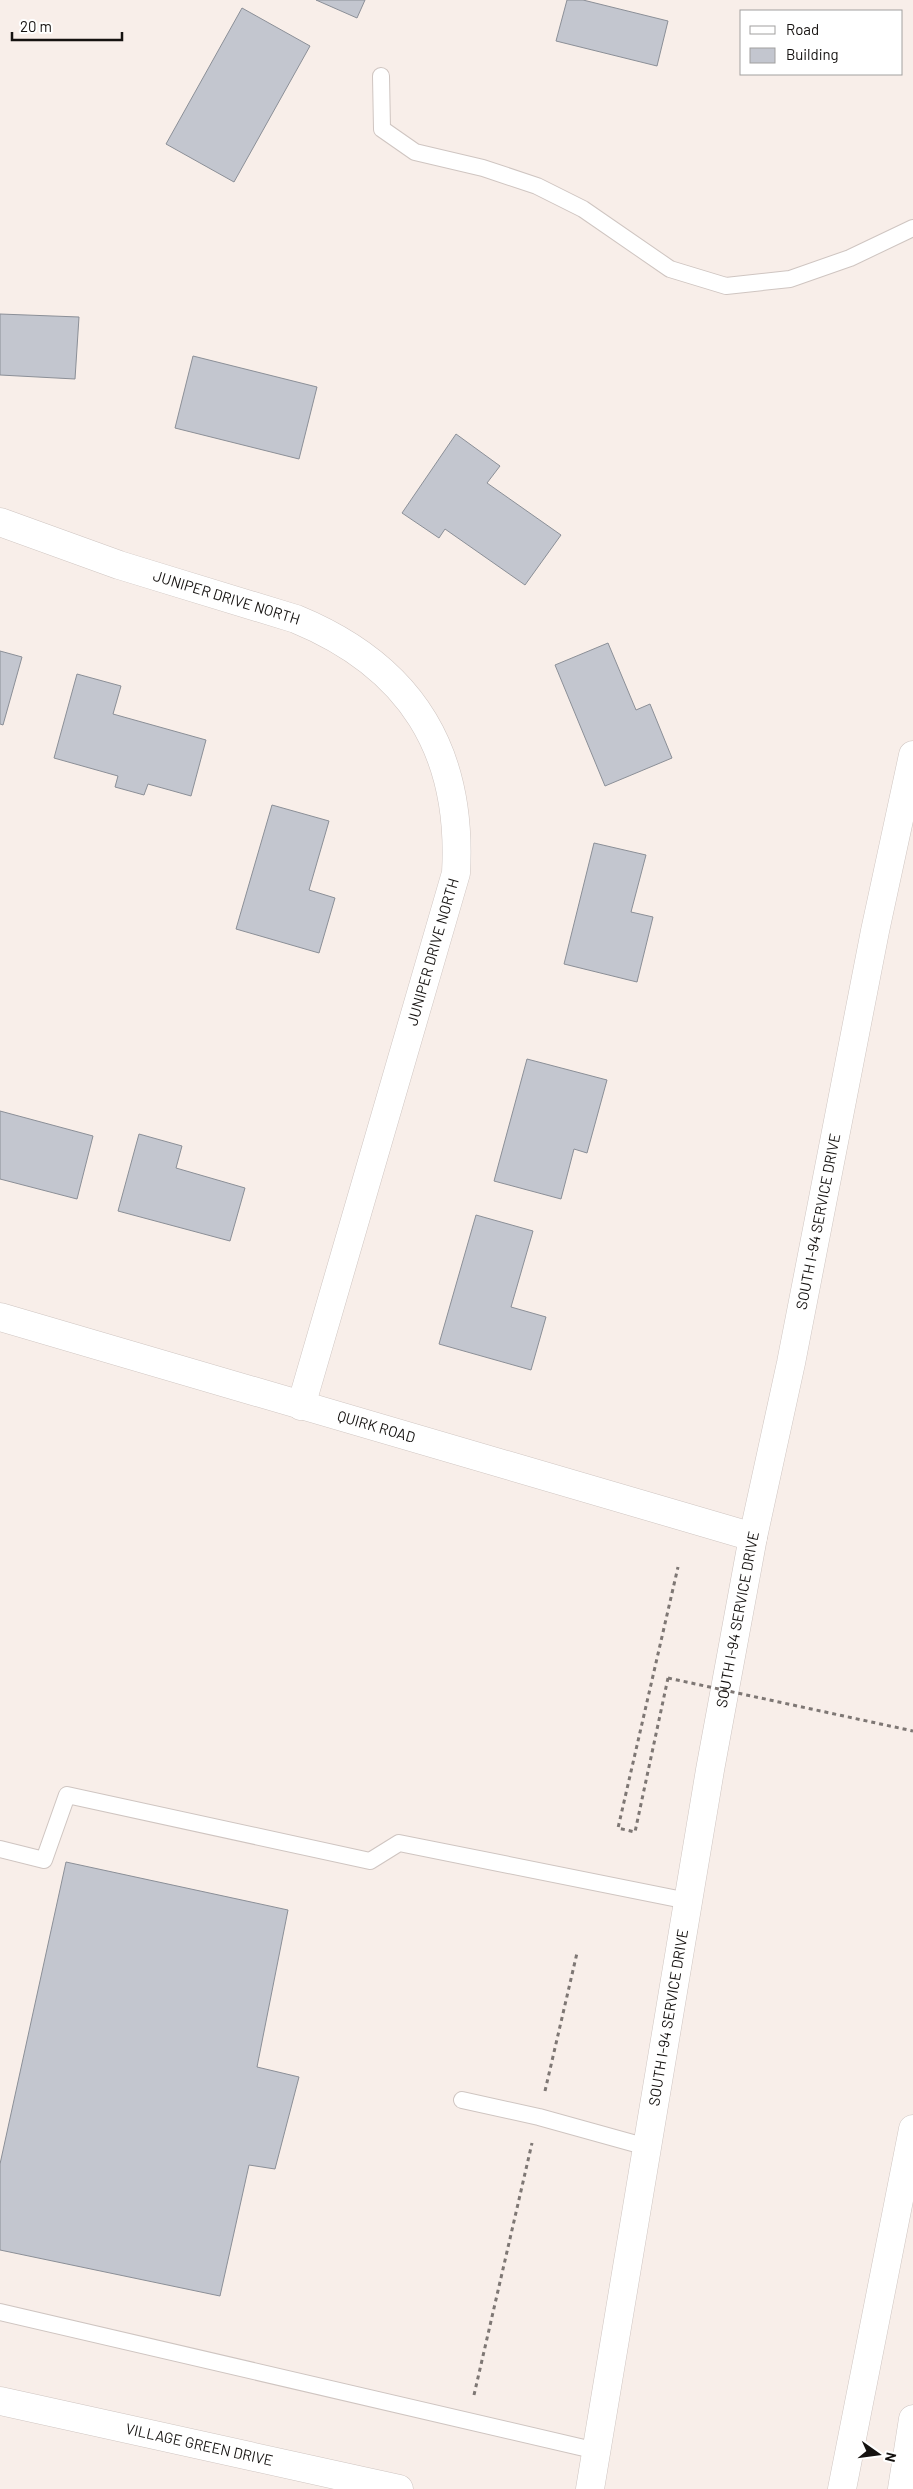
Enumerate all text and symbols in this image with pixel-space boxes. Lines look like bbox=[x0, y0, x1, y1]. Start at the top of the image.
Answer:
scale bar bbox=[12, 10, 122, 42]
legend bbox=[740, 10, 903, 75]
text: 20 m bbox=[20, 17, 52, 35]
text: Road bbox=[786, 20, 819, 38]
text: Building bbox=[786, 45, 839, 63]
street label: JUNIPER DRIVE NORTH bbox=[151, 566, 303, 628]
street label: JUNIPER DRIVE NORTH bbox=[402, 876, 462, 1028]
street label: SOUTH I-94 SERVICE DRIVE bbox=[792, 1132, 843, 1311]
street label: QUIRK ROAD bbox=[335, 1406, 418, 1446]
street label: SOUTH I-94 SERVICE DRIVE bbox=[712, 1529, 762, 1709]
street label: SOUTH I-94 SERVICE DRIVE bbox=[644, 1928, 691, 2107]
street label: VILLAGE GREEN DRIVE bbox=[124, 2419, 275, 2469]
north arrow bbox=[853, 2429, 903, 2479]
text: N bbox=[882, 2451, 900, 2464]

